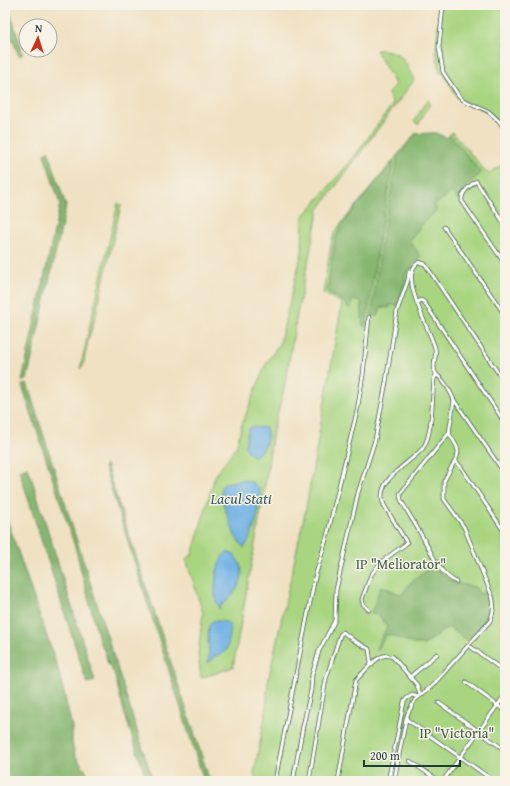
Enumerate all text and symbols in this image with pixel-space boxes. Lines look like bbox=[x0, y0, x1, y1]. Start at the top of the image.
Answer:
north arrow bbox=[18, 18, 58, 58]
text: N bbox=[34, 20, 44, 36]
water label: Lacul Stati bbox=[209, 488, 272, 509]
park label: IP "Meliorator" bbox=[356, 554, 446, 574]
park label: IP "Victoria" bbox=[420, 723, 494, 743]
scale bar bbox=[364, 742, 460, 768]
text: 200 m bbox=[370, 747, 400, 764]

